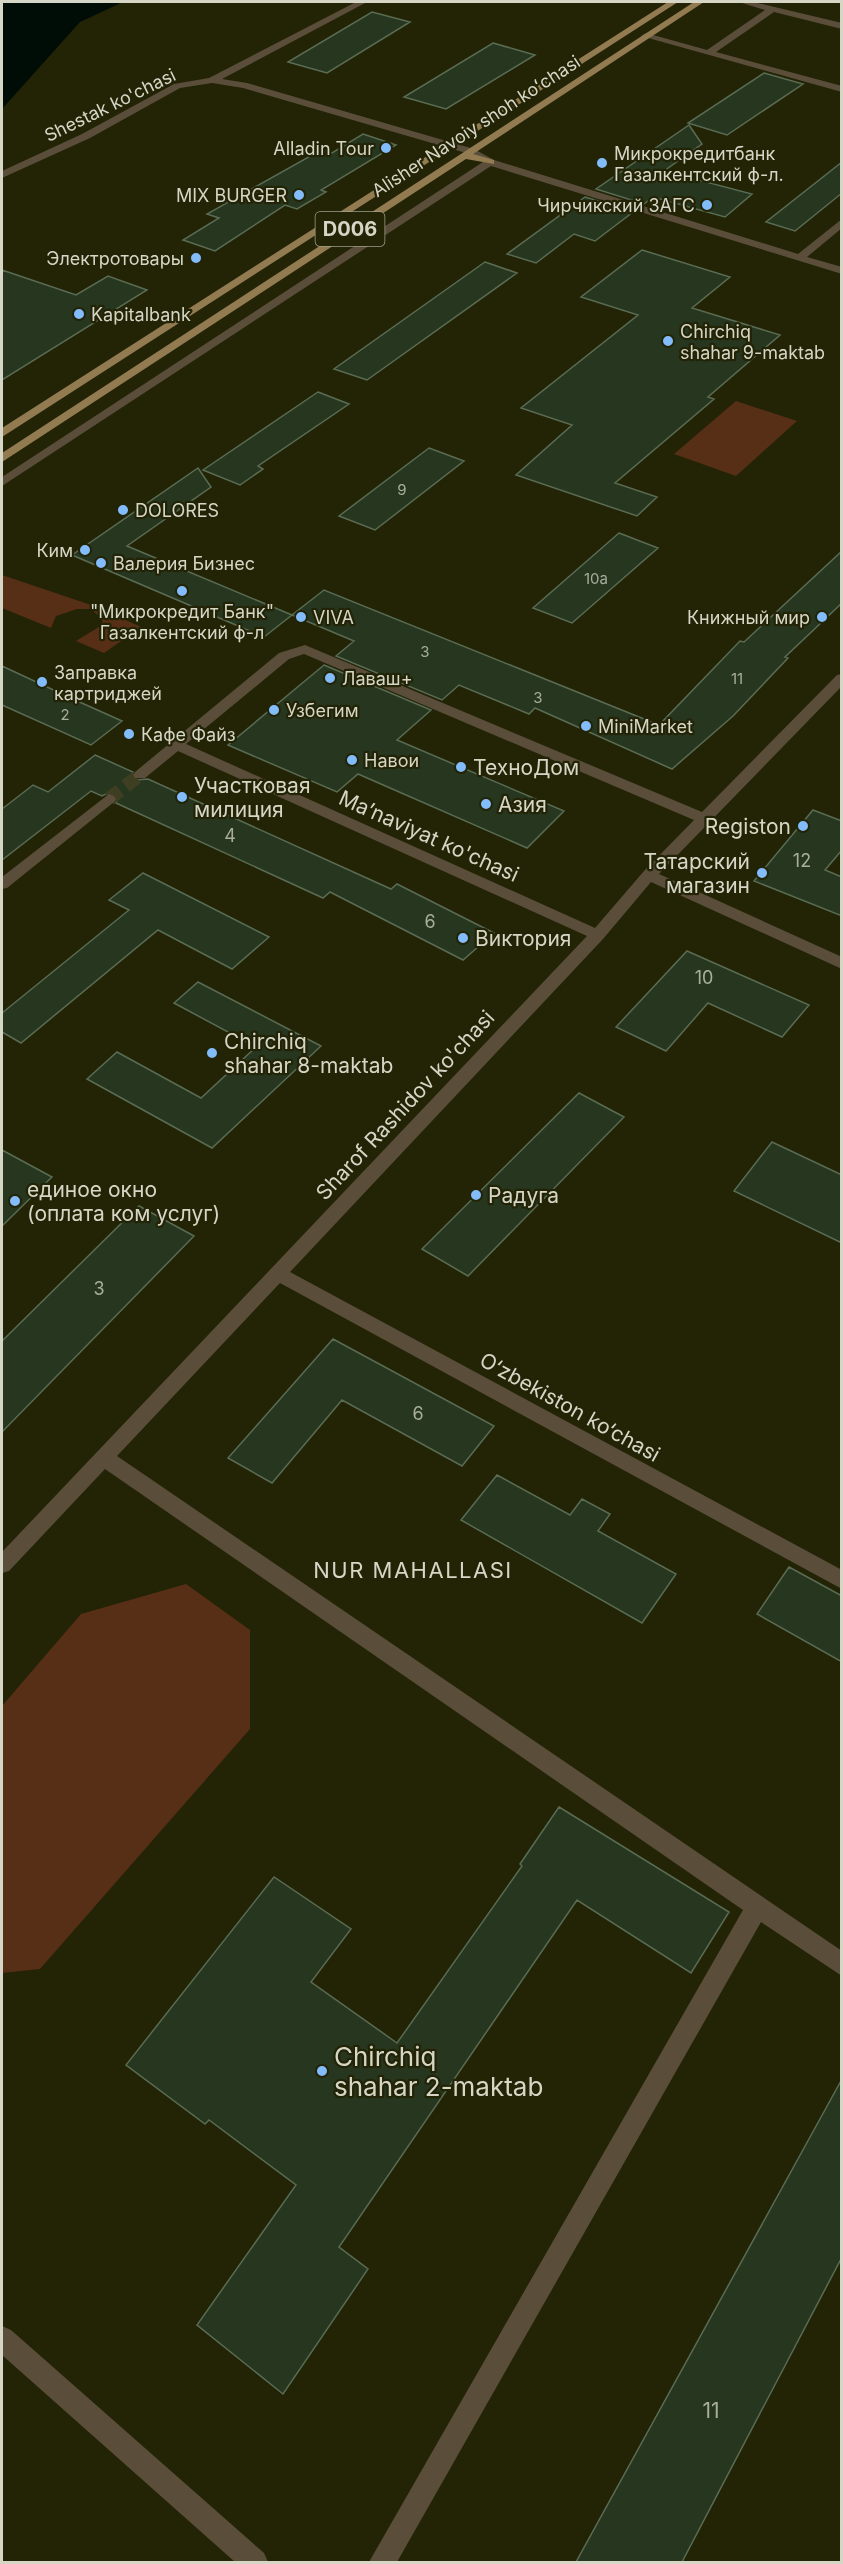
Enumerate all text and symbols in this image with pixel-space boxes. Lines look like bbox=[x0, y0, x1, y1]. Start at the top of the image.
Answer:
street label: Alisher Navoiy shoh koʻchasi bbox=[368, 51, 584, 201]
street label: Shestak ko'chasi bbox=[41, 64, 179, 146]
place label: Alladin Tour bbox=[273, 138, 374, 159]
marker: Alladin Tour bbox=[379, 141, 393, 155]
place label: Микрокредитбанк Газалкентский ф-л. bbox=[614, 143, 784, 185]
marker: Микрокредитбанк Газалкентский ф-л. bbox=[595, 156, 609, 170]
place label: MIX BURGER bbox=[176, 185, 287, 206]
marker: MIX BURGER bbox=[292, 188, 306, 202]
place label: Чирчикский ЗАГС bbox=[537, 195, 695, 216]
marker: Чирчикский ЗАГС bbox=[700, 198, 714, 212]
road number: D006 bbox=[316, 212, 385, 246]
place label: Электротовары bbox=[46, 248, 184, 269]
marker: Электротовары bbox=[189, 251, 203, 265]
place label: Kapitalbank bbox=[91, 304, 191, 325]
marker: Kapitalbank bbox=[72, 307, 86, 321]
place label: Chirchiq shahar 9-maktab bbox=[680, 321, 825, 363]
marker: Chirchiq shahar 9-maktab bbox=[661, 334, 675, 348]
house number: 9 bbox=[397, 480, 407, 499]
place label: DOLORES bbox=[135, 500, 219, 521]
marker: DOLORES bbox=[116, 503, 130, 517]
place label: Ким bbox=[36, 540, 73, 561]
marker: Ким bbox=[78, 543, 92, 557]
place label: Валерия Бизнес bbox=[113, 553, 255, 574]
marker: Валерия Бизнес bbox=[94, 556, 108, 570]
house number: 10a bbox=[584, 569, 608, 588]
marker: "Микрокредит Банк" Газалкентский ф-л bbox=[175, 584, 189, 598]
place label: "Микрокредит Банк" Газалкентский ф-л bbox=[90, 601, 274, 643]
place label: VIVA bbox=[313, 607, 354, 628]
place label: Книжный мир bbox=[687, 607, 810, 628]
marker: VIVA bbox=[294, 610, 308, 624]
marker: Книжный мир bbox=[815, 610, 829, 624]
house number: 3 bbox=[420, 642, 430, 661]
place label: Заправка картриджей bbox=[54, 662, 162, 704]
place label: Лаваш+ bbox=[342, 668, 413, 689]
house number: 11 bbox=[731, 669, 743, 688]
marker: Лаваш+ bbox=[323, 671, 337, 685]
marker: Заправка картриджей bbox=[35, 675, 49, 689]
house number: 3 bbox=[533, 688, 543, 707]
place label: Узбегим bbox=[286, 700, 359, 721]
marker: Узбегим bbox=[267, 703, 281, 717]
house number: 2 bbox=[60, 705, 70, 724]
place label: MiniMarket bbox=[598, 716, 693, 737]
marker: MiniMarket bbox=[579, 719, 593, 733]
place label: Кафе Файз bbox=[141, 724, 236, 745]
marker: Кафе Файз bbox=[122, 727, 136, 741]
place label: Навои bbox=[364, 750, 419, 771]
marker: Навои bbox=[345, 753, 359, 767]
place label: ТехноДом bbox=[473, 755, 579, 780]
marker: ТехноДом bbox=[454, 760, 468, 774]
place label: Участковая милиция bbox=[194, 773, 311, 822]
street label: Ma’naviyat ko'chasi bbox=[335, 785, 523, 887]
marker: Участковая милиция bbox=[175, 790, 189, 804]
place label: Азия bbox=[498, 792, 547, 817]
marker: Азия bbox=[479, 797, 493, 811]
place label: Registon bbox=[705, 814, 791, 839]
marker: Registon bbox=[796, 819, 810, 833]
house number: 4 bbox=[224, 825, 236, 846]
place label: Татарский магазин bbox=[644, 849, 750, 898]
house number: 12 bbox=[793, 850, 811, 871]
marker: Татарский магазин bbox=[755, 866, 769, 880]
house number: 6 bbox=[424, 911, 436, 932]
place label: Виктория bbox=[475, 926, 571, 951]
marker: Виктория bbox=[456, 931, 470, 945]
house number: 10 bbox=[695, 967, 713, 988]
street label: Sharof Rashidov ko'chasi bbox=[311, 1005, 499, 1205]
place label: Chirchiq shahar 8-maktab bbox=[224, 1029, 393, 1078]
marker: Chirchiq shahar 8-maktab bbox=[205, 1046, 219, 1060]
place label: единое окно (оплата ком услуг) bbox=[27, 1177, 220, 1226]
place label: Радуга bbox=[488, 1183, 559, 1208]
marker: Радуга bbox=[469, 1188, 483, 1202]
marker: единое окно (оплата ком услуг) bbox=[8, 1194, 22, 1208]
house number: 3 bbox=[93, 1278, 105, 1299]
street label: O‘zbekiston ko‘chasi bbox=[476, 1347, 664, 1467]
house number: 6 bbox=[412, 1403, 424, 1424]
district label: NUR MAHALLASI bbox=[313, 1557, 513, 1583]
place label: Chirchiq shahar 2-maktab bbox=[334, 2041, 543, 2102]
marker: Chirchiq shahar 2-maktab bbox=[315, 2064, 329, 2078]
house number: 11 bbox=[702, 2398, 720, 2423]

